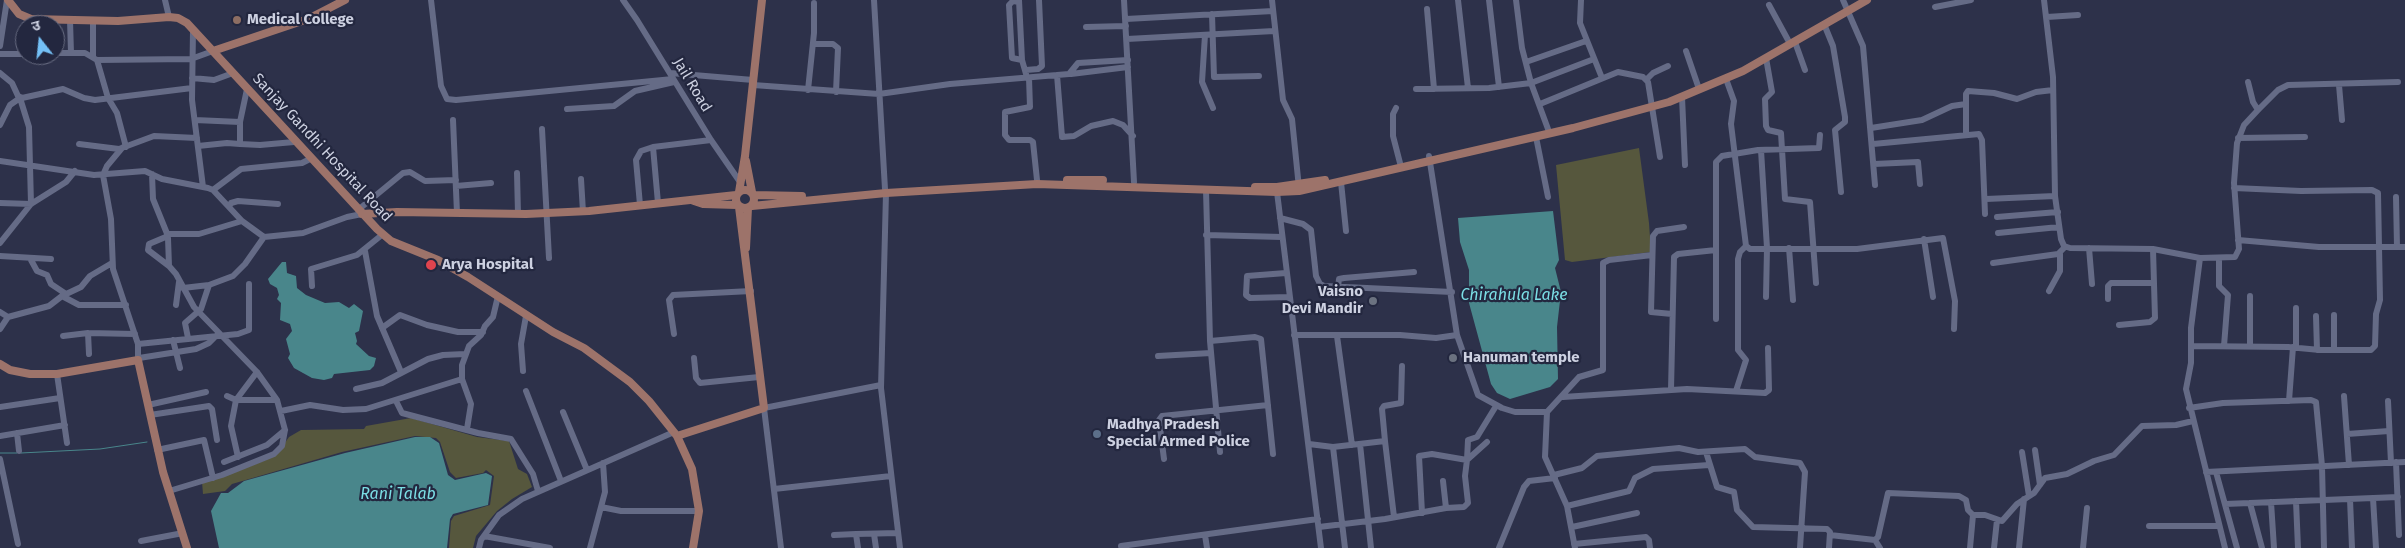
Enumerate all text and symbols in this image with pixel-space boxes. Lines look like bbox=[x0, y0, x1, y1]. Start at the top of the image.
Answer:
place label: Medical College bbox=[247, 11, 354, 29]
marker: Medical College bbox=[231, 14, 243, 26]
north arrow bbox=[15, 15, 65, 65]
text: उ bbox=[30, 17, 42, 35]
street label: Jail Road bbox=[669, 55, 715, 115]
street label: Sanjay Gandhi Hospital Road bbox=[248, 70, 396, 226]
place label: Arya Hospital bbox=[442, 256, 533, 274]
marker: Arya Hospital bbox=[424, 258, 438, 272]
place label: Vaisno Devi Mandir bbox=[1282, 283, 1363, 318]
water label: Chirahula Lake bbox=[1460, 286, 1568, 306]
marker: Vaisno Devi Mandir bbox=[1367, 295, 1379, 307]
place label: Hanuman temple bbox=[1463, 349, 1580, 367]
marker: Hanuman temple bbox=[1447, 352, 1459, 364]
place label: Madhya Pradesh Special Armed Police bbox=[1107, 416, 1250, 451]
marker: Madhya Pradesh Special Armed Police bbox=[1091, 428, 1103, 440]
water label: Rani Talab bbox=[360, 485, 436, 505]

